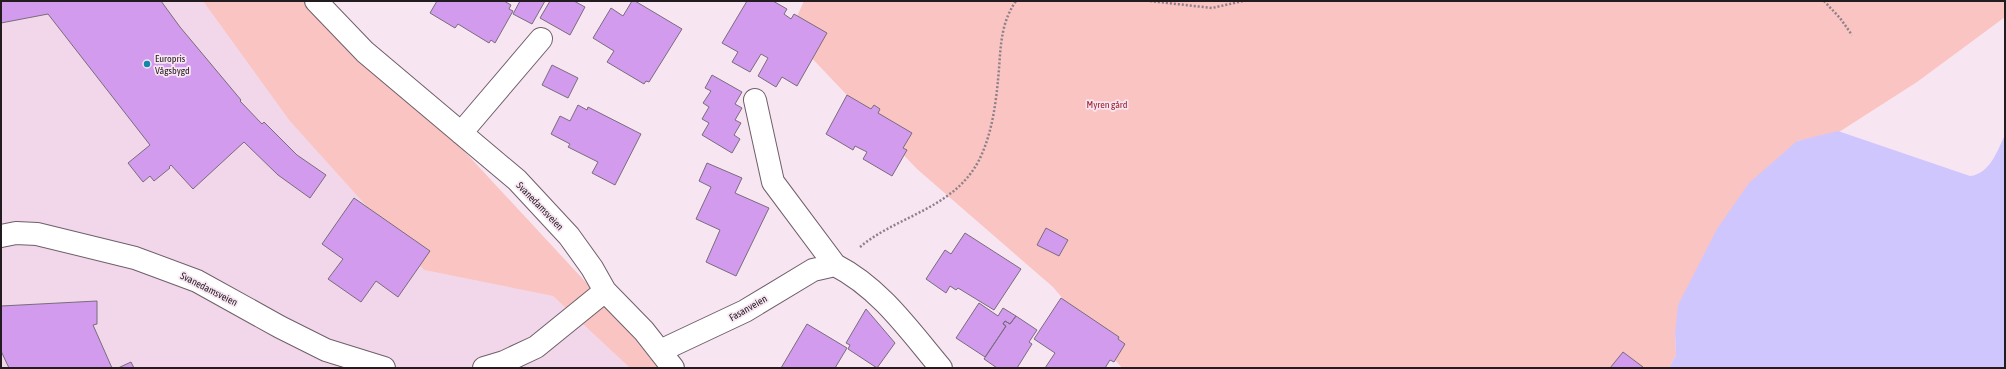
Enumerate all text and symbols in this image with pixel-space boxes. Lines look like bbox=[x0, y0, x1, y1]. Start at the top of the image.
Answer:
place label: Europris Vågsbygd bbox=[155, 53, 190, 76]
marker: Europris Vågsbygd bbox=[142, 59, 152, 69]
park label: Myren gård bbox=[1087, 99, 1128, 110]
street label: Svanedamsveien bbox=[514, 180, 566, 232]
street label: Svanedamsveien bbox=[179, 270, 239, 308]
street label: Fasanveien bbox=[727, 293, 769, 323]

